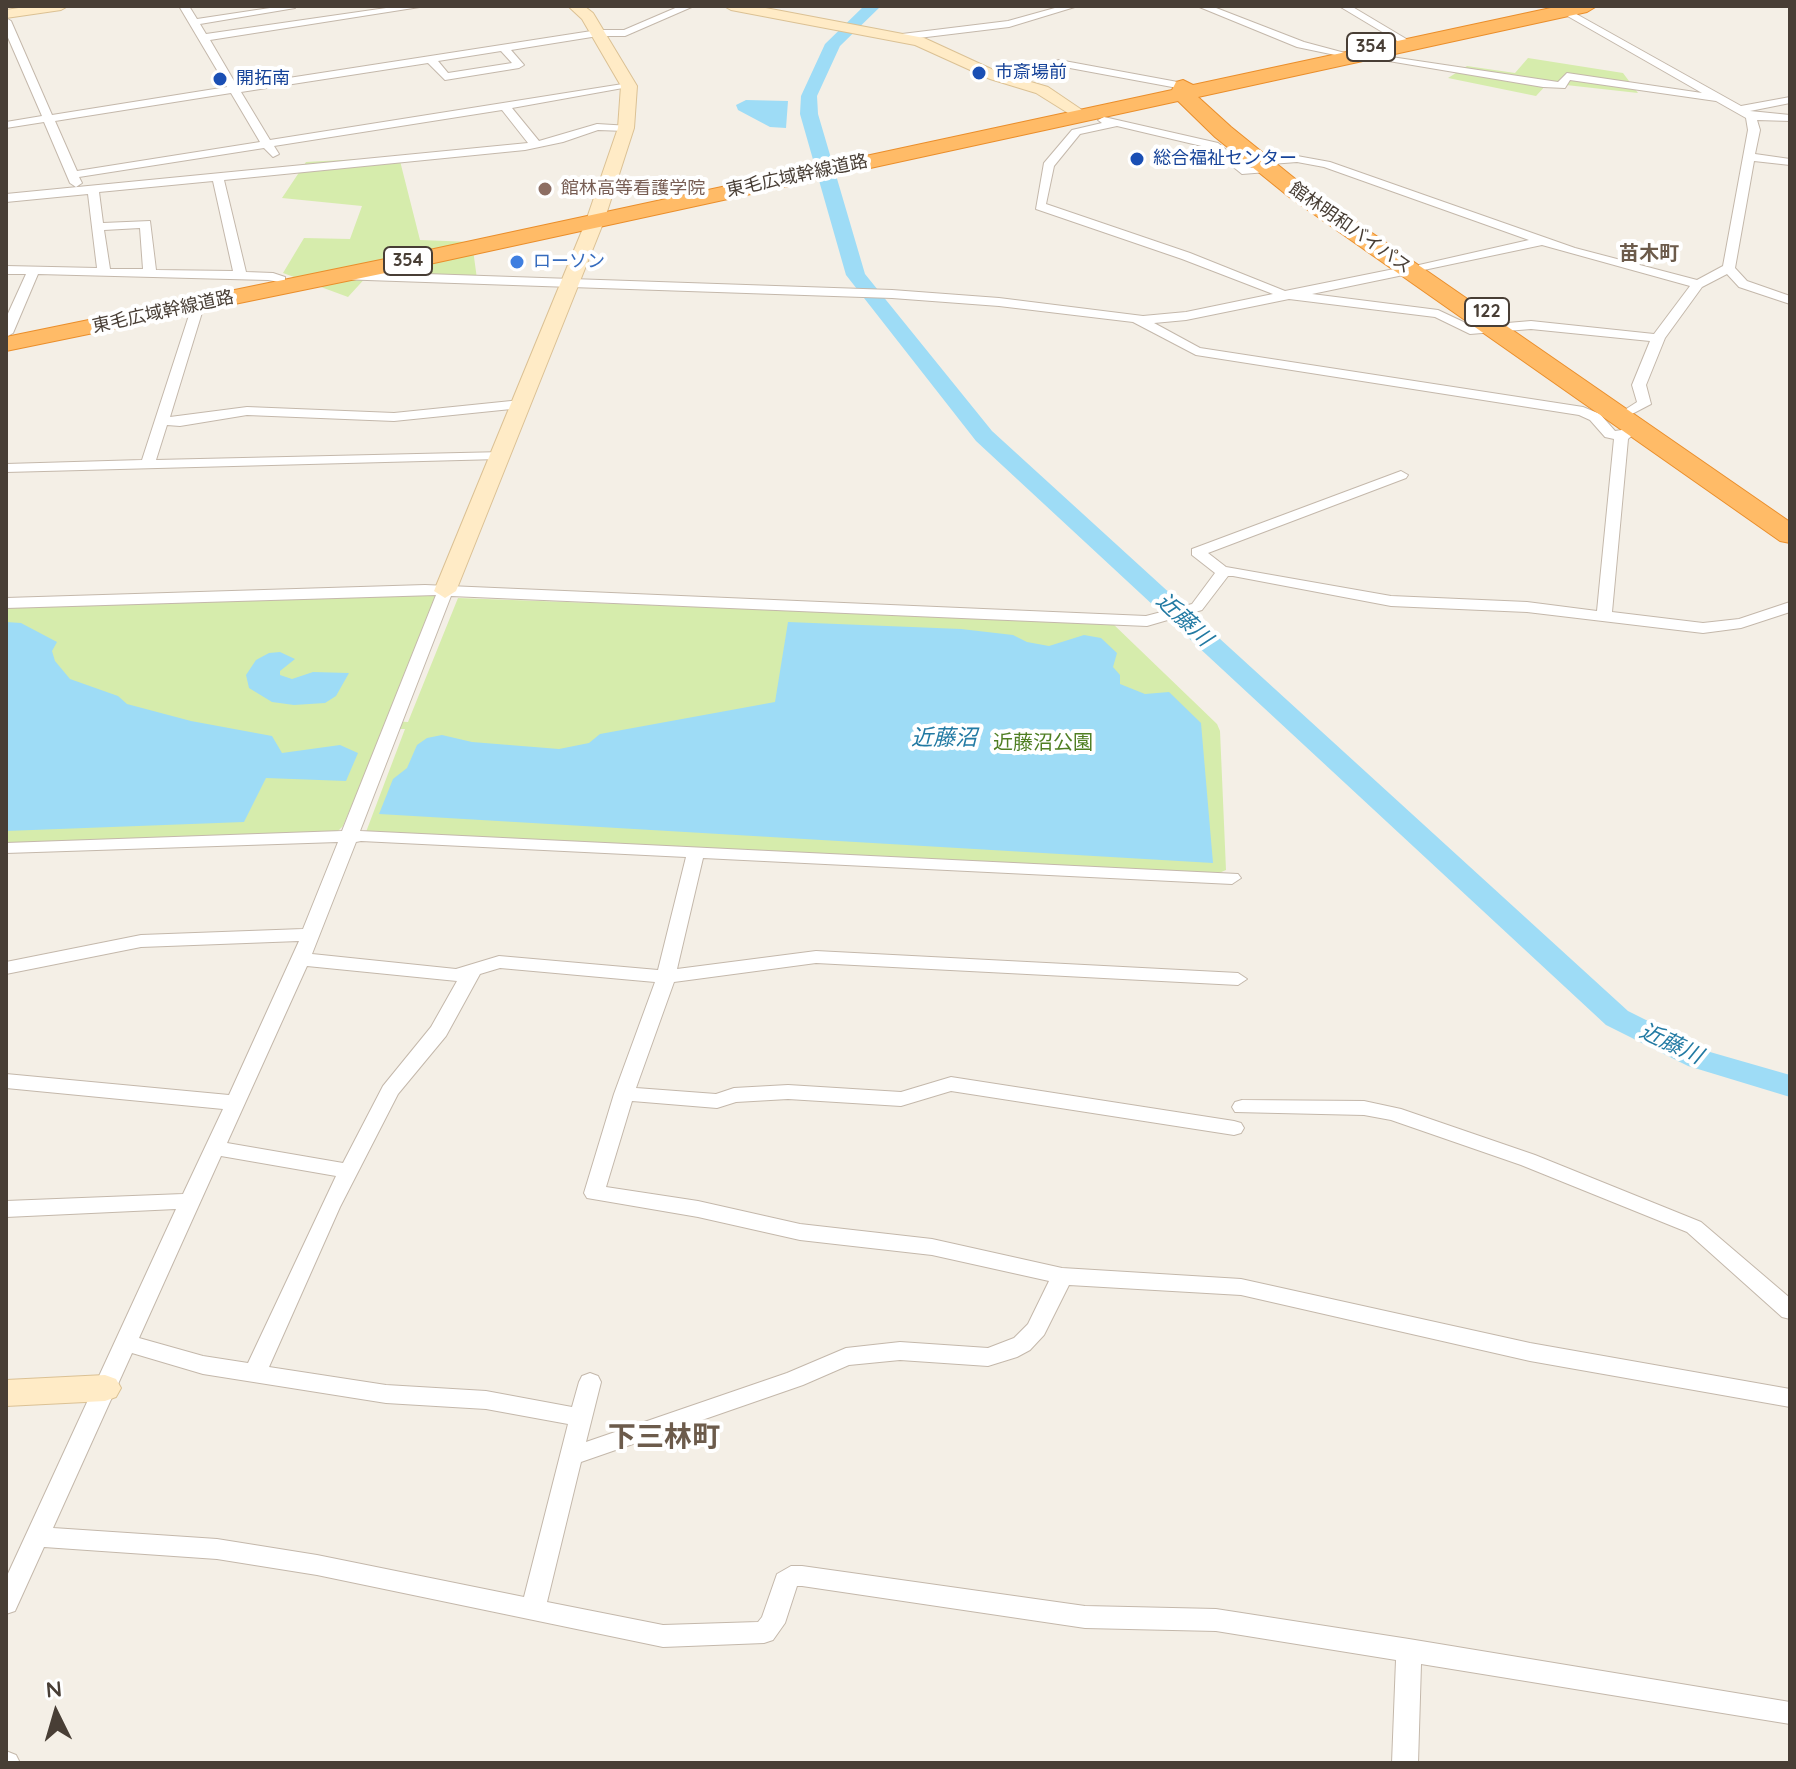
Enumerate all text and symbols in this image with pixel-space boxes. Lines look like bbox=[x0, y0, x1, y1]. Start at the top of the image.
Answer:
road number: 354 bbox=[1347, 33, 1395, 61]
place label: 市斎場前 bbox=[995, 62, 1067, 84]
marker: 市斎場前 bbox=[970, 64, 988, 82]
place label: 開拓南 bbox=[236, 68, 290, 90]
marker: 開拓南 bbox=[211, 70, 229, 88]
place label: 総合福祉センター bbox=[1153, 148, 1297, 170]
street label: 東毛広域幹線道路 bbox=[724, 150, 870, 202]
marker: 総合福祉センター bbox=[1128, 150, 1146, 168]
place label: 館林高等看護学院 bbox=[561, 178, 705, 200]
street label: 館林明和バイパス bbox=[1285, 178, 1415, 278]
marker: 館林高等看護学院 bbox=[536, 180, 554, 198]
district label: 苗木町 bbox=[1619, 242, 1679, 266]
road number: 354 bbox=[384, 247, 432, 275]
place label: ローソン bbox=[533, 251, 605, 273]
marker: ローソン bbox=[508, 253, 526, 271]
street label: 東毛広域幹線道路 bbox=[90, 286, 236, 338]
road number: 122 bbox=[1465, 298, 1509, 326]
water label: 近藤川 bbox=[1151, 588, 1217, 652]
water label: 近藤沼 bbox=[911, 725, 977, 751]
park label: 近藤沼公園 bbox=[993, 731, 1093, 755]
water label: 近藤川 bbox=[1636, 1018, 1706, 1070]
district label: 下三林町 bbox=[608, 1421, 720, 1455]
north arrow bbox=[16, 1673, 96, 1753]
text: N bbox=[45, 1674, 63, 1704]

